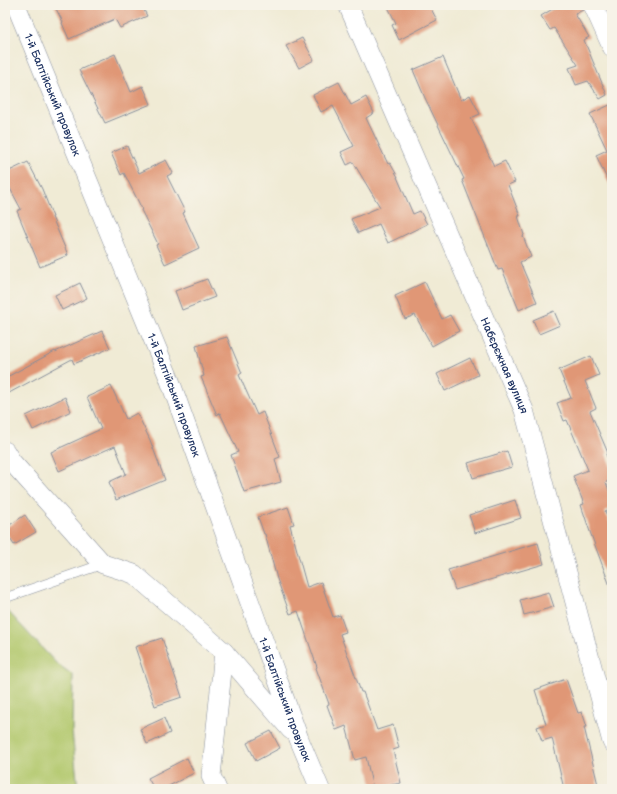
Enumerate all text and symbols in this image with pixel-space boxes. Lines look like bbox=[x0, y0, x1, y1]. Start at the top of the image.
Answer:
street label: 1-й Балтійський провулок bbox=[22, 32, 84, 158]
street label: Набєрєжная вулиця bbox=[478, 315, 531, 415]
street label: 1-й Балтійський провулок bbox=[145, 331, 203, 459]
street label: 1-й Балтійський провулок bbox=[256, 636, 314, 764]

